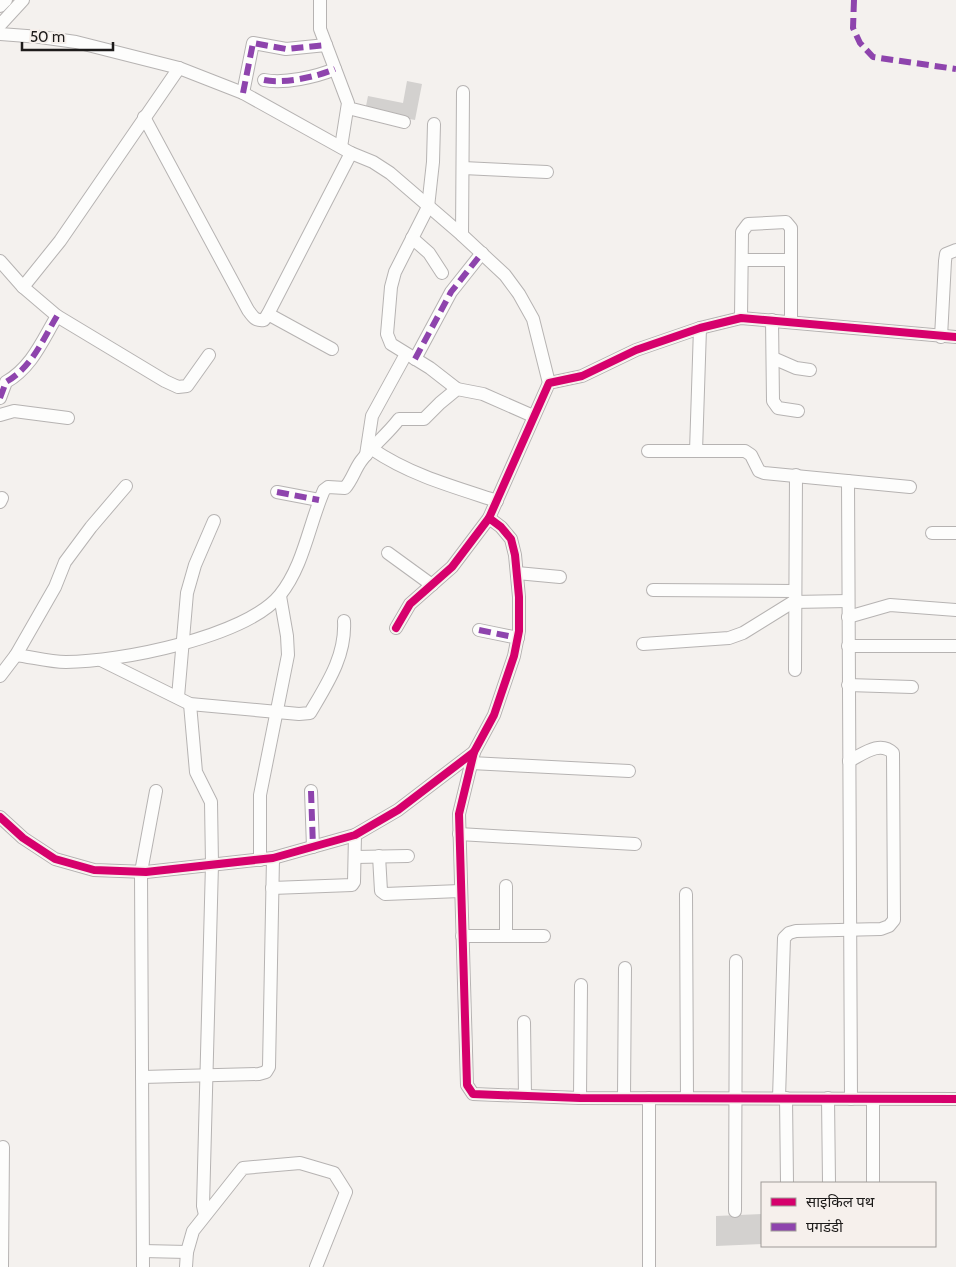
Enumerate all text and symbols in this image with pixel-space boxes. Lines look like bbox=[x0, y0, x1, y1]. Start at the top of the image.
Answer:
scale bar bbox=[22, 20, 114, 52]
text: 50 m bbox=[30, 28, 65, 46]
legend bbox=[761, 1182, 936, 1247]
text: साइकिल पथ bbox=[806, 1193, 875, 1211]
text: पगडंडी bbox=[806, 1218, 844, 1236]

